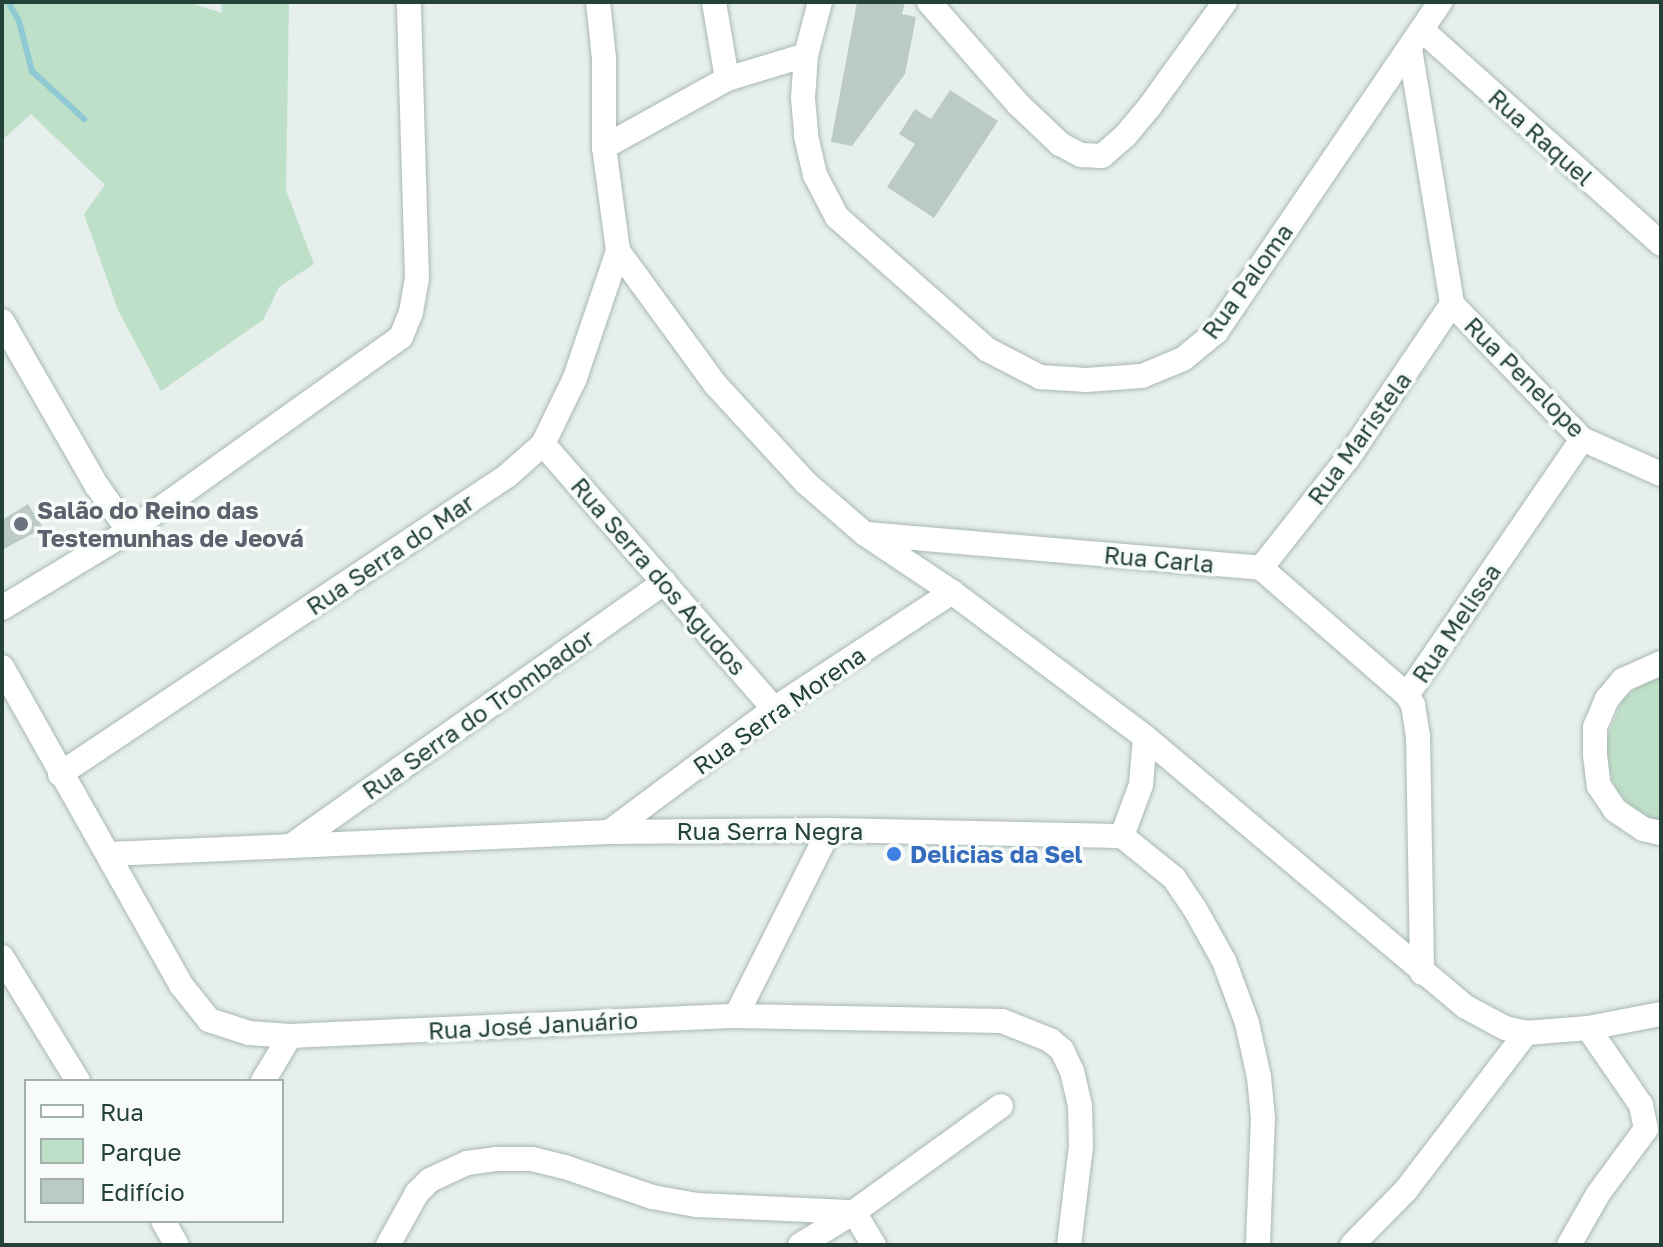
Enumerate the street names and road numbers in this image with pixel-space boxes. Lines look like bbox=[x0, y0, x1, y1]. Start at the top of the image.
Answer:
street label: Rua Raquel bbox=[1483, 83, 1599, 191]
street label: Rua Paloma bbox=[1195, 218, 1299, 344]
street label: Rua Penelope bbox=[1459, 311, 1591, 443]
street label: Rua Maristela bbox=[1301, 366, 1417, 510]
street label: Rua Serra dos Agudos bbox=[565, 471, 753, 681]
street label: Rua Serra do Mar bbox=[301, 487, 479, 621]
street label: Rua Carla bbox=[1103, 540, 1215, 578]
street label: Rua Melissa bbox=[1406, 558, 1506, 688]
street label: Rua Serra do Trombador bbox=[356, 623, 600, 805]
street label: Rua Serra Morena bbox=[687, 640, 871, 780]
street label: Rua Serra Negra bbox=[677, 817, 863, 845]
street label: Rua José Januário bbox=[427, 1005, 639, 1045]

